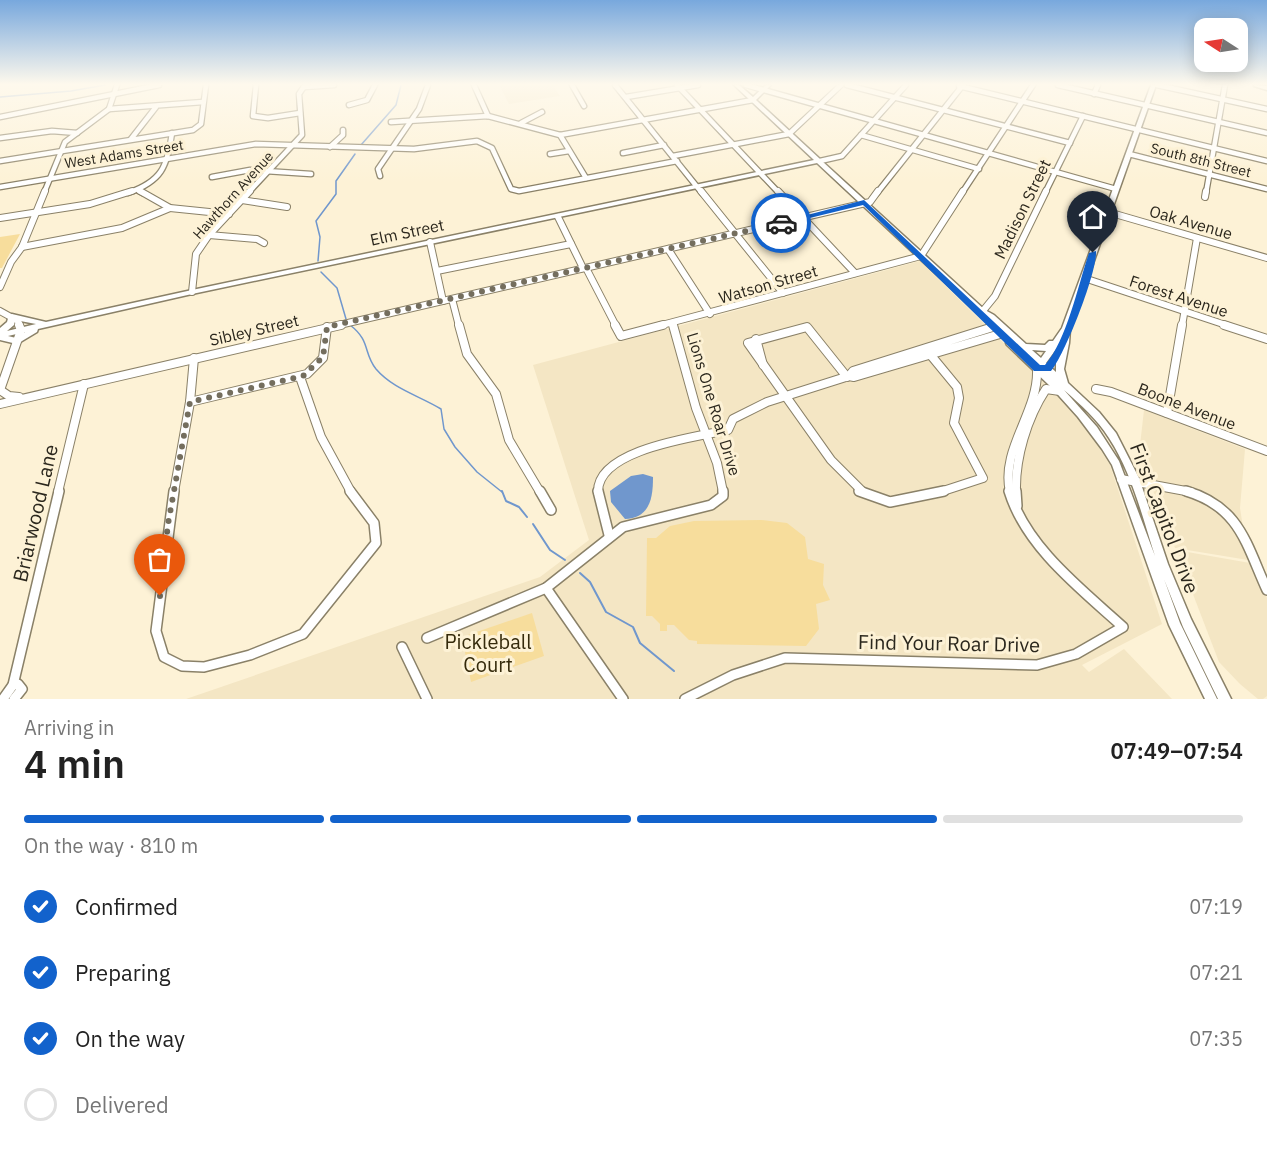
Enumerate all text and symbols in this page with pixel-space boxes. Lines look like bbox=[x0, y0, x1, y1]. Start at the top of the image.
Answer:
north arrow bbox=[1194, 18, 1248, 72]
map controls bbox=[1194, 18, 1248, 72]
street label: West Adams Street bbox=[63, 136, 185, 172]
street label: South 8th Street bbox=[1149, 139, 1253, 181]
street label: Hawthorn Avenue bbox=[189, 147, 277, 243]
street label: Madison Street bbox=[989, 156, 1055, 262]
pin bbox=[1067, 191, 1118, 253]
courier bbox=[751, 193, 811, 253]
icon: home bbox=[1076, 200, 1109, 233]
street label: Oak Avenue bbox=[1147, 201, 1235, 243]
icon: car bbox=[765, 207, 798, 240]
street label: Elm Street bbox=[368, 214, 446, 250]
street label: Watson Street bbox=[716, 260, 820, 308]
street label: Forest Avenue bbox=[1127, 271, 1231, 321]
street label: Sibley Street bbox=[207, 310, 301, 350]
street label: Lions One Roar Drive bbox=[683, 330, 745, 478]
street label: Boone Avenue bbox=[1135, 378, 1239, 434]
street label: First Capitol Drive bbox=[1124, 439, 1206, 597]
street label: Briarwood Lane bbox=[6, 441, 64, 585]
pin bbox=[134, 534, 185, 596]
icon: bag bbox=[143, 543, 176, 576]
park label: Pickleball Court bbox=[444, 628, 532, 678]
street label: Find Your Roar Drive bbox=[858, 628, 1040, 658]
text: Arriving in bbox=[24, 714, 114, 741]
text: 07:49–07:54 bbox=[1110, 736, 1243, 765]
text: 4 min bbox=[24, 738, 125, 789]
text: On the way · 810 m bbox=[24, 832, 198, 859]
icon: check bbox=[24, 890, 57, 923]
text: Confirmed bbox=[75, 892, 178, 921]
text: 07:19 bbox=[1189, 893, 1243, 920]
icon: check bbox=[24, 956, 57, 989]
text: Preparing bbox=[75, 958, 170, 987]
text: 07:21 bbox=[1189, 959, 1243, 986]
icon: check bbox=[24, 1022, 57, 1055]
text: On the way bbox=[75, 1024, 185, 1053]
text: 07:35 bbox=[1189, 1025, 1243, 1052]
text: Delivered bbox=[75, 1090, 169, 1119]

